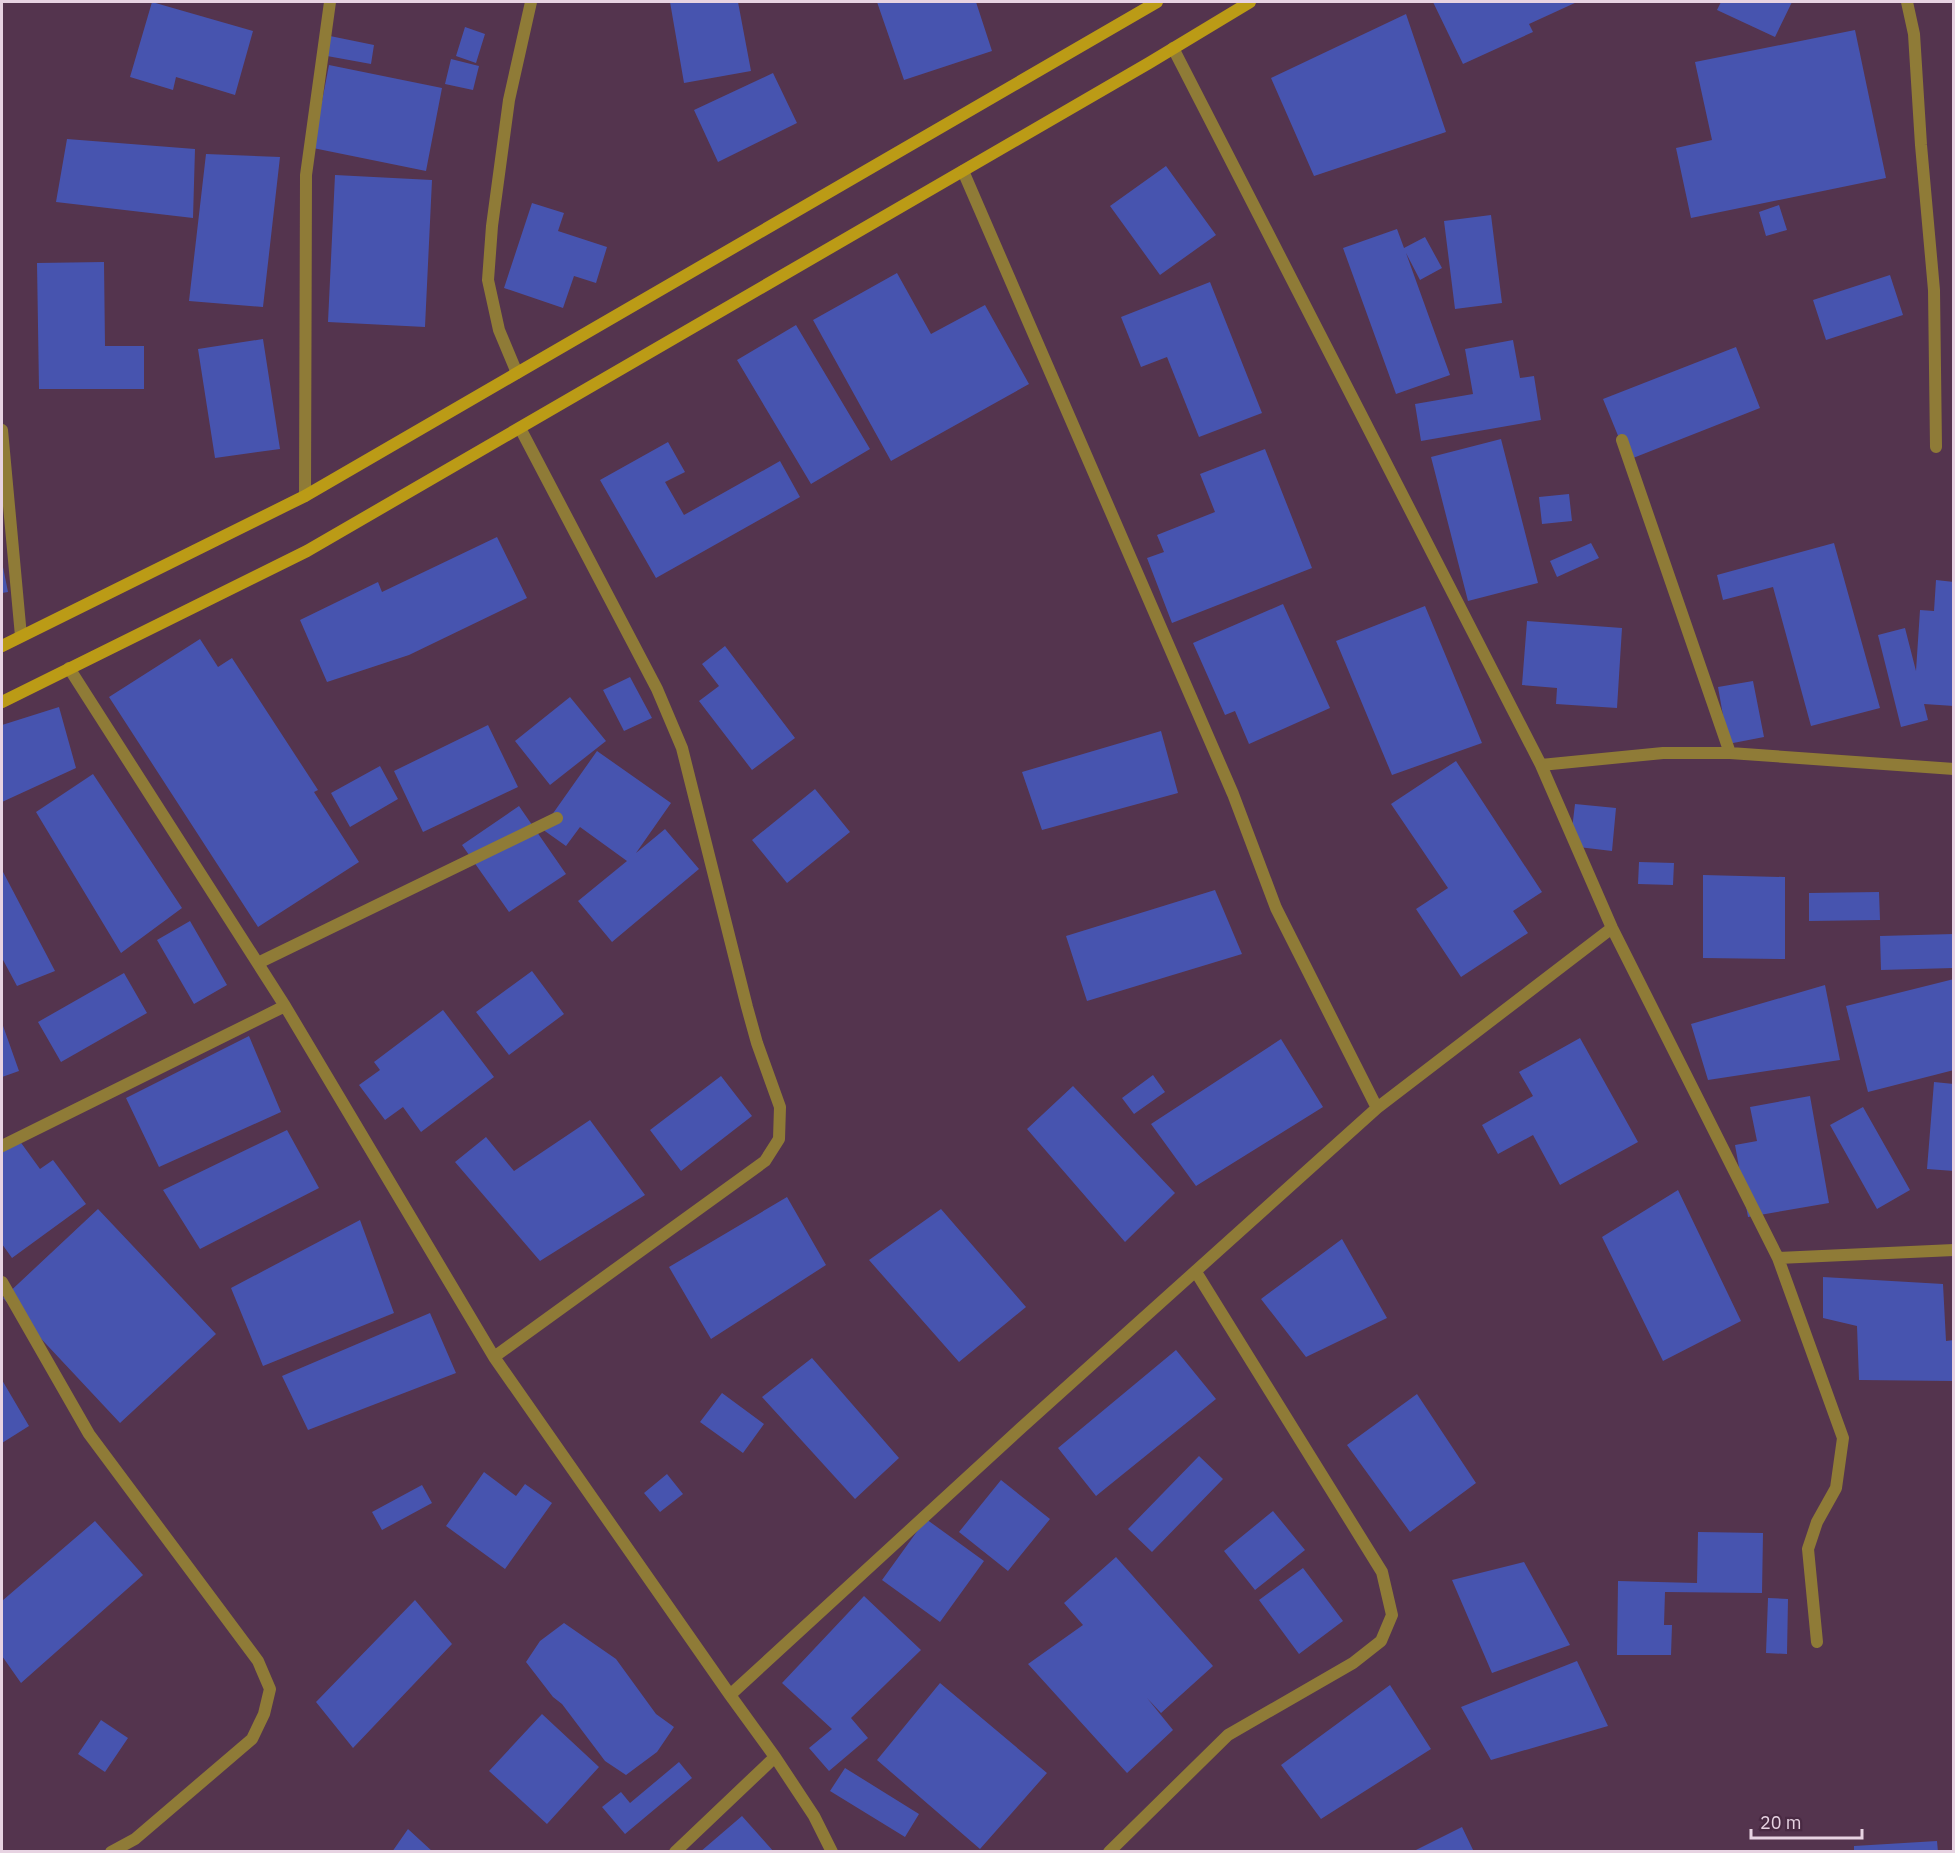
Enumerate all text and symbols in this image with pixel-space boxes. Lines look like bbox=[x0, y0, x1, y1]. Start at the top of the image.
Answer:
scale bar bbox=[1751, 1802, 1862, 1840]
text: 20 m bbox=[1760, 1811, 1802, 1834]

